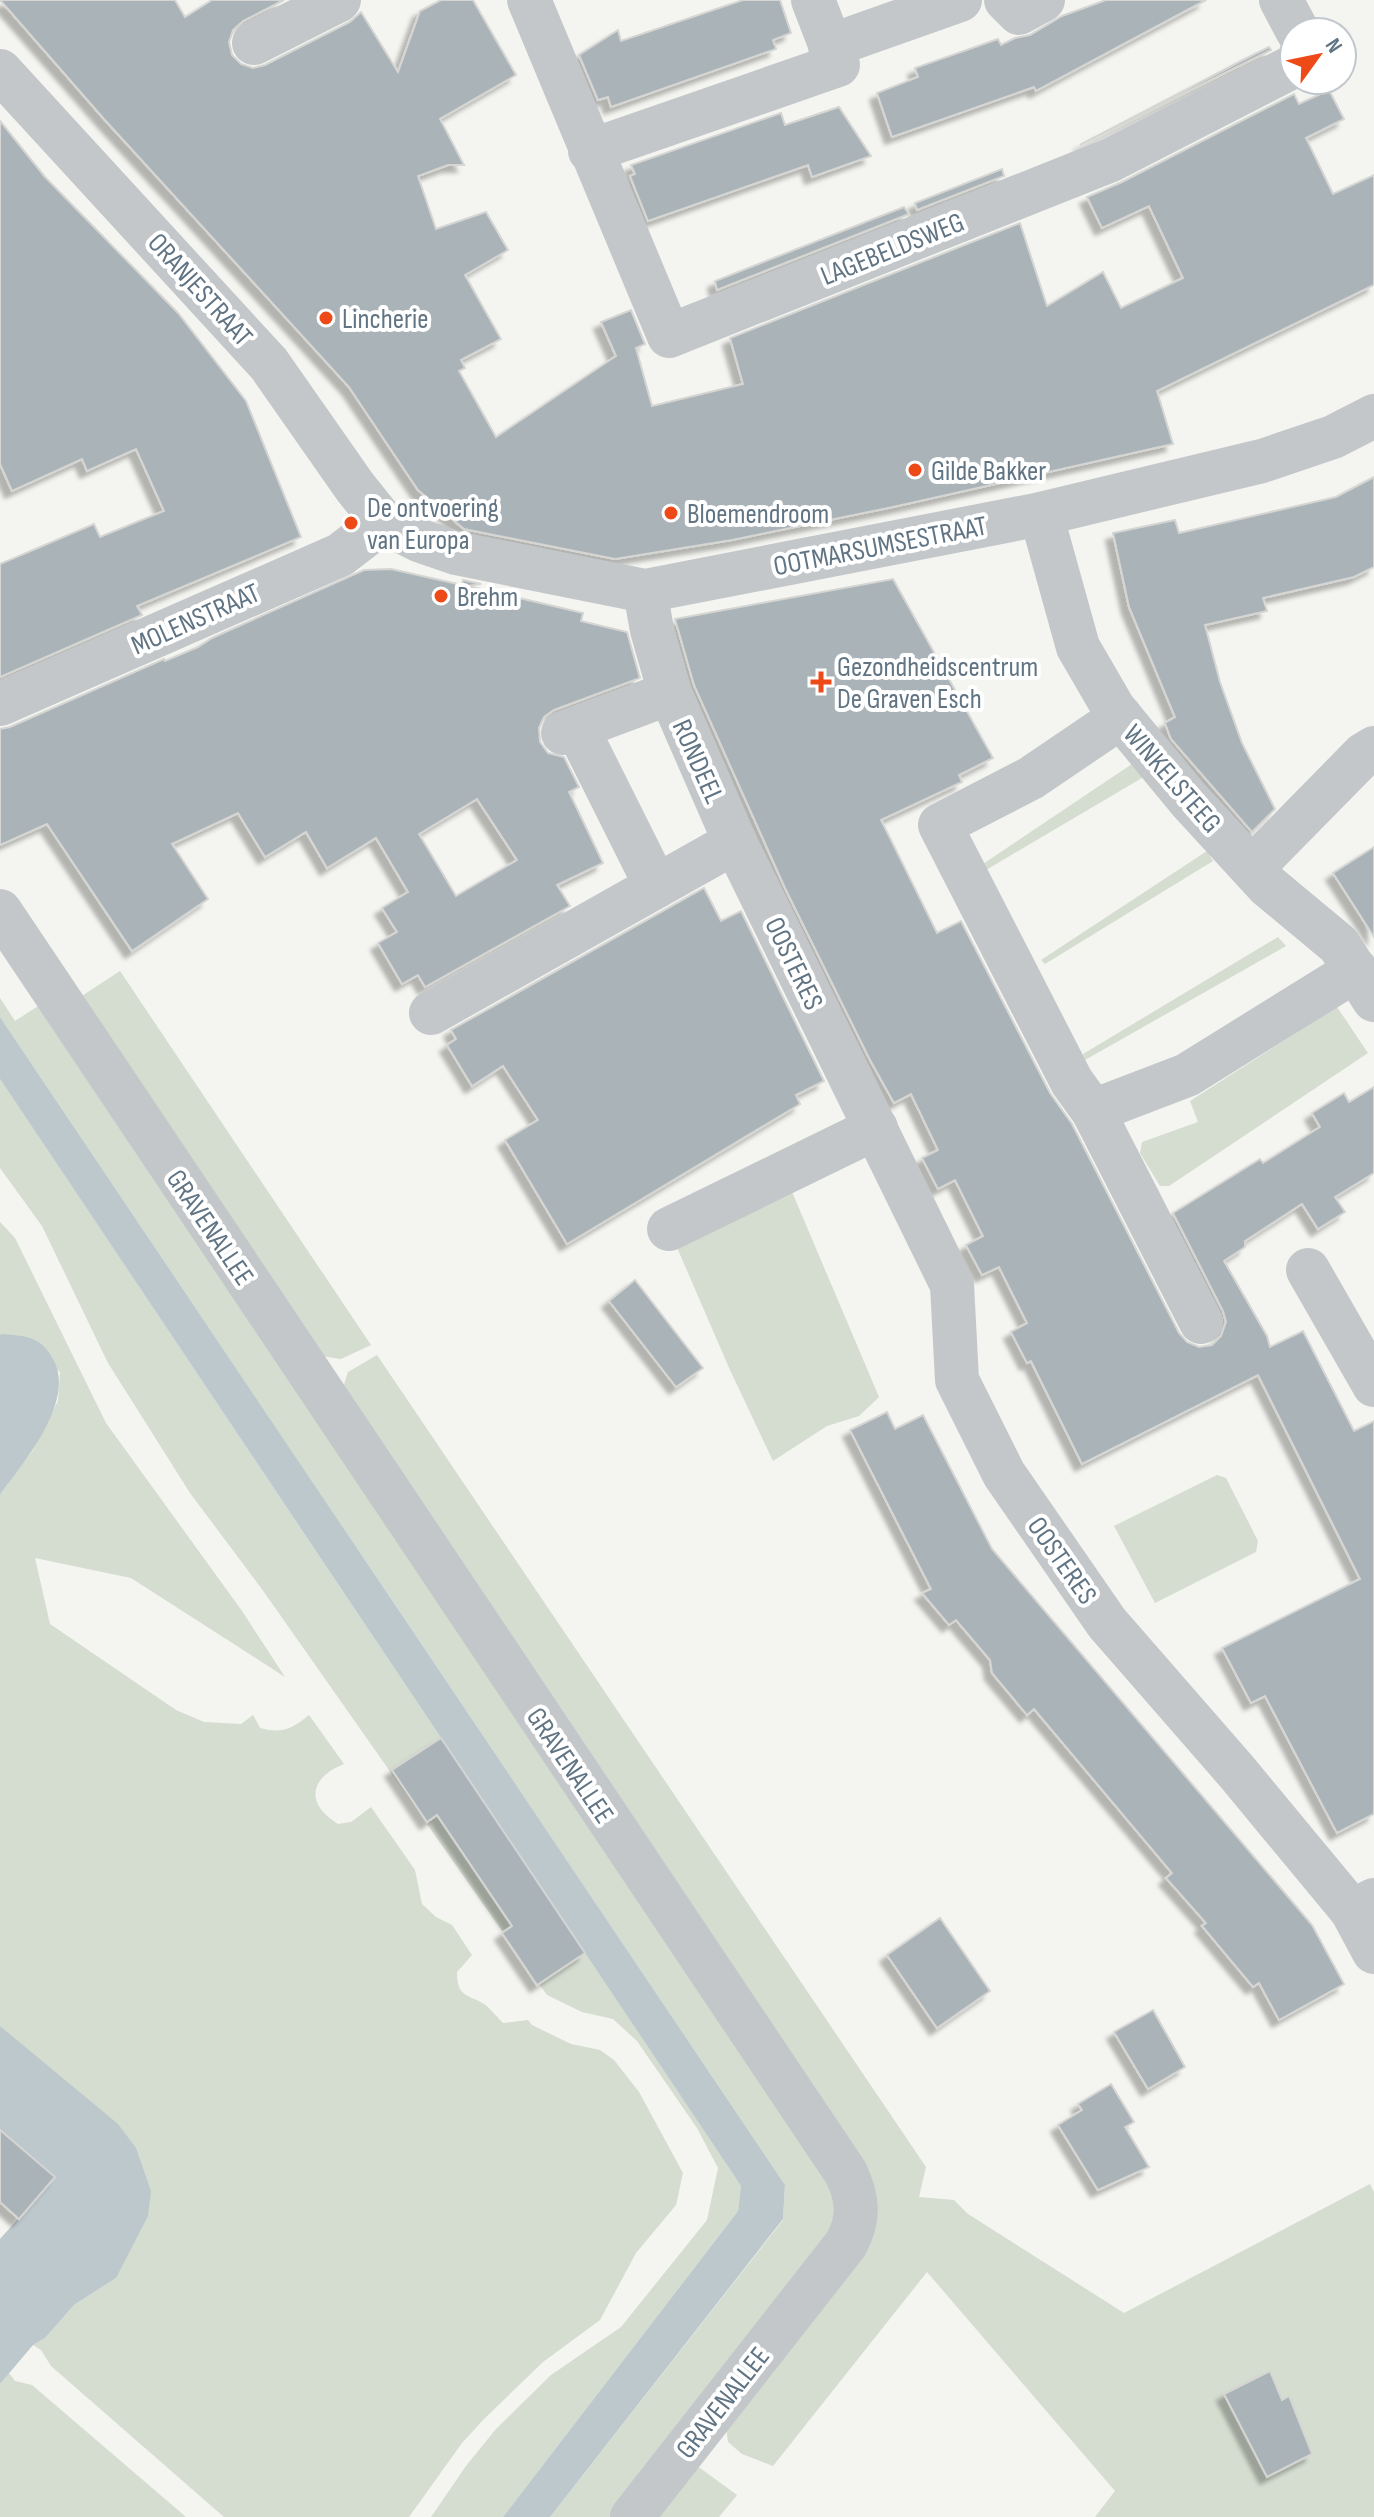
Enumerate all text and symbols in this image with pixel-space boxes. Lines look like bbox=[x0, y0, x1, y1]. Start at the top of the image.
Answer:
north arrow bbox=[1278, 16, 1358, 96]
text: N bbox=[1319, 34, 1348, 58]
street label: LAGEBELDSWEG bbox=[816, 206, 969, 293]
street label: ORANJESTRAAT bbox=[141, 227, 259, 353]
place label: Lincherie bbox=[342, 303, 429, 336]
marker: Lincherie bbox=[317, 309, 335, 327]
place label: Gilde Bakker bbox=[931, 455, 1046, 488]
marker: Gilde Bakker bbox=[906, 461, 924, 479]
place label: De ontvoering van Europa bbox=[367, 492, 499, 557]
place label: Bloemendroom bbox=[687, 498, 829, 531]
marker: Bloemendroom bbox=[662, 504, 680, 522]
street label: OOTMARSUMSESTRAAT bbox=[771, 510, 990, 583]
marker: De ontvoering van Europa bbox=[342, 514, 360, 532]
street label: MOLENSTRAAT bbox=[126, 576, 265, 662]
place label: Brehm bbox=[457, 581, 518, 614]
marker: Brehm bbox=[432, 587, 450, 605]
place label: Gezondheidscentrum De Graven Esch bbox=[837, 651, 1038, 716]
marker: Gezondheidscentrum De Graven Esch bbox=[812, 673, 830, 691]
street label: RONDEEL bbox=[665, 715, 731, 809]
street label: WINKELSTEEG bbox=[1116, 718, 1228, 840]
street label: OOSTERES bbox=[757, 912, 830, 1015]
street label: GRAVENALLEE bbox=[159, 1164, 260, 1292]
street label: OOSTERES bbox=[1020, 1511, 1104, 1611]
street label: GRAVENALLEE bbox=[519, 1702, 620, 1830]
street label: GRAVENALLEE bbox=[670, 2341, 777, 2465]

